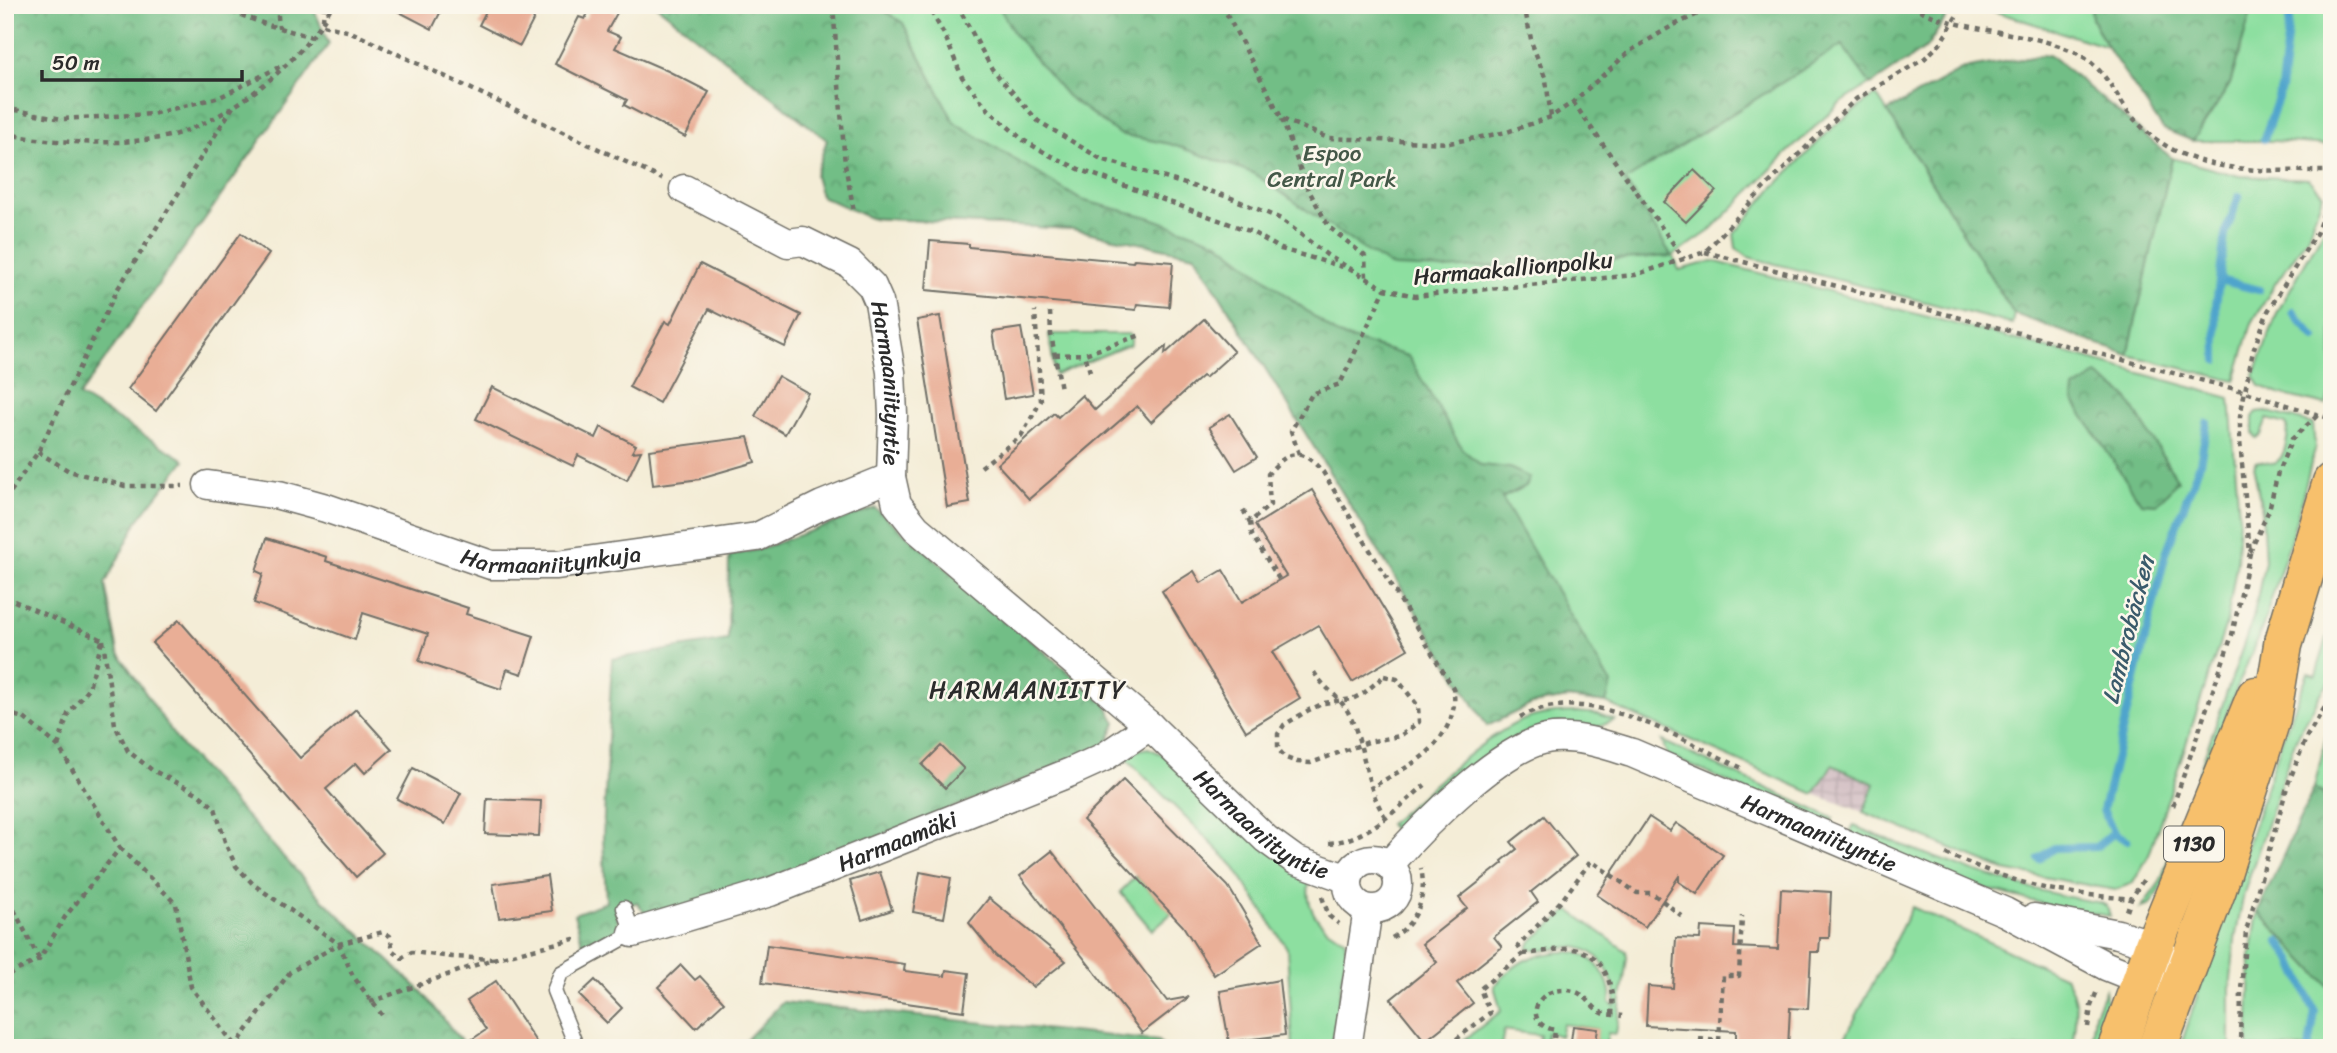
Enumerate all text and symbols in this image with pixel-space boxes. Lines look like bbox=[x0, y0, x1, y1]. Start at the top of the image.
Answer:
scale bar bbox=[42, 38, 242, 82]
text: 50 m bbox=[52, 44, 100, 82]
park label: Espoo Central Park bbox=[1267, 133, 1397, 200]
street label: Harmaakallionpolku bbox=[1412, 239, 1615, 298]
street label: Harmaaniityntie bbox=[858, 297, 913, 467]
street label: Harmaaniitynkuja bbox=[455, 533, 644, 586]
water label: Lambrobäcken bbox=[2089, 549, 2167, 708]
district label: HARMAANIITTY bbox=[929, 669, 1127, 711]
street label: Harmaaniityntie bbox=[1183, 758, 1335, 892]
street label: Harmaaniityntie bbox=[1735, 782, 1904, 885]
street label: Harmaamäki bbox=[831, 799, 964, 884]
road number: 1130 bbox=[2164, 826, 2224, 862]

